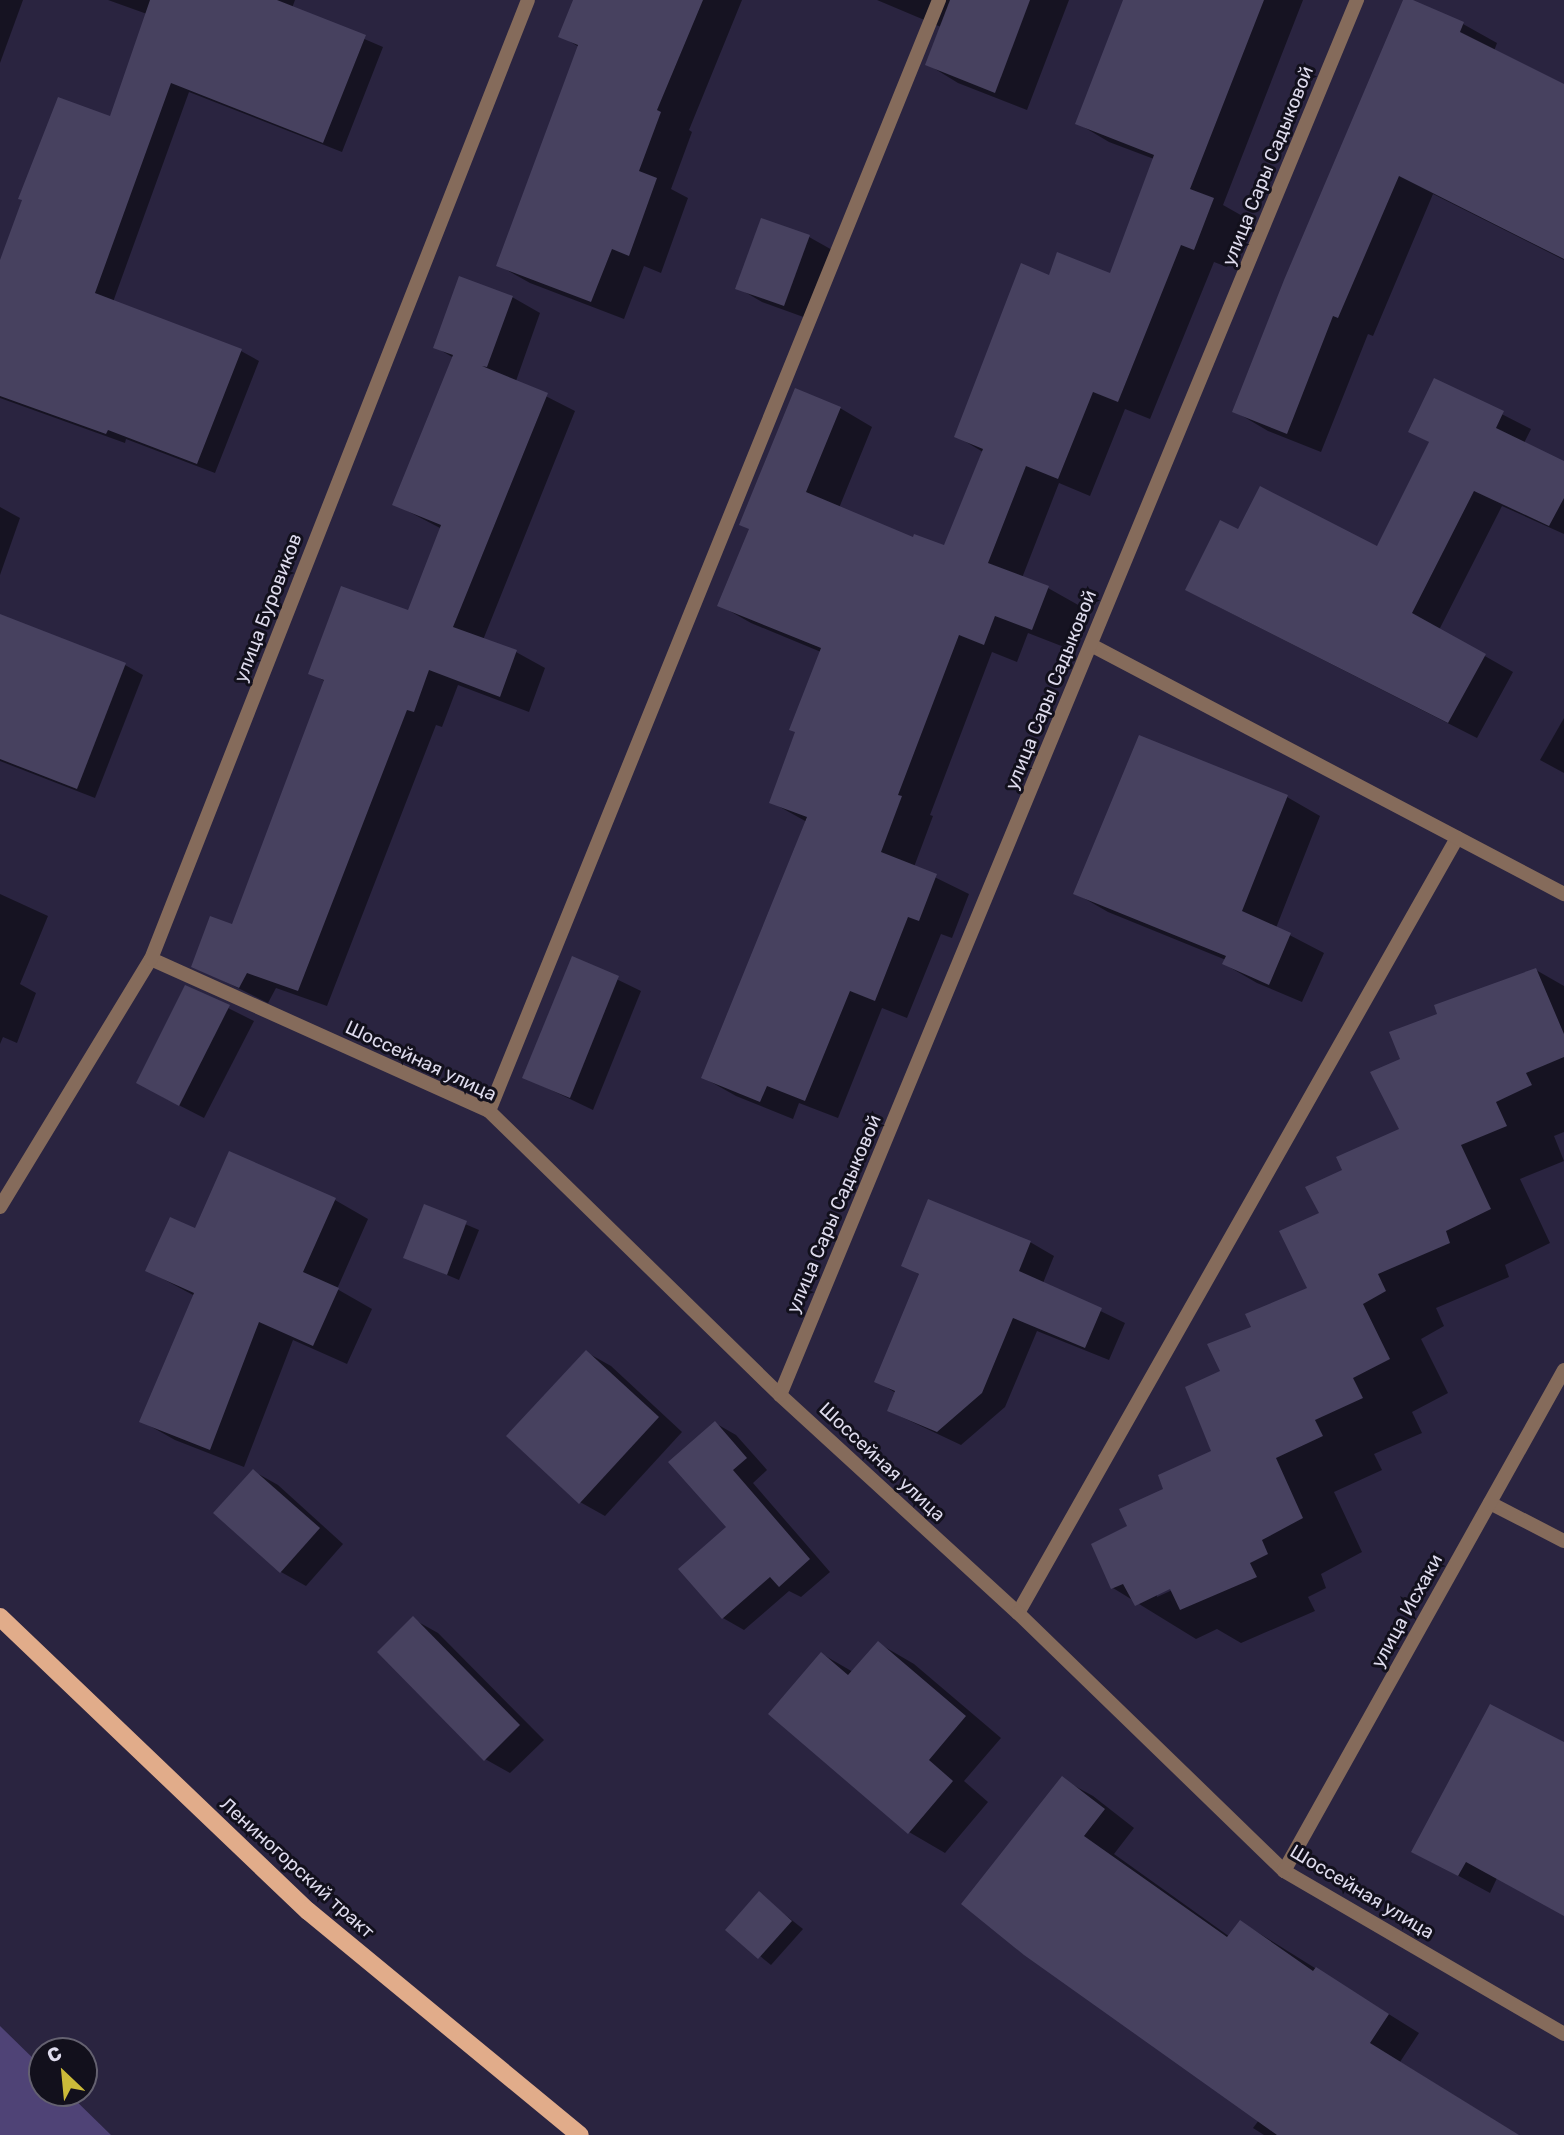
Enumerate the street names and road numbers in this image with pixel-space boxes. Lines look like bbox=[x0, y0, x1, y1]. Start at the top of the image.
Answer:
street label: улица Сары Садыковой bbox=[1217, 63, 1319, 269]
street label: улица Буровиков bbox=[229, 530, 307, 686]
street label: улица Сары Садыковой bbox=[1000, 587, 1102, 793]
street label: Шоссейная улица bbox=[342, 1016, 500, 1106]
street label: улица Сары Садыковой bbox=[782, 1111, 886, 1317]
street label: Шоссейная улица bbox=[814, 1398, 950, 1526]
street label: улица Исхаки bbox=[1366, 1550, 1448, 1672]
street label: Лениногорский тракт bbox=[215, 1793, 379, 1943]
street label: Шоссейная улица bbox=[1286, 1840, 1438, 1944]

